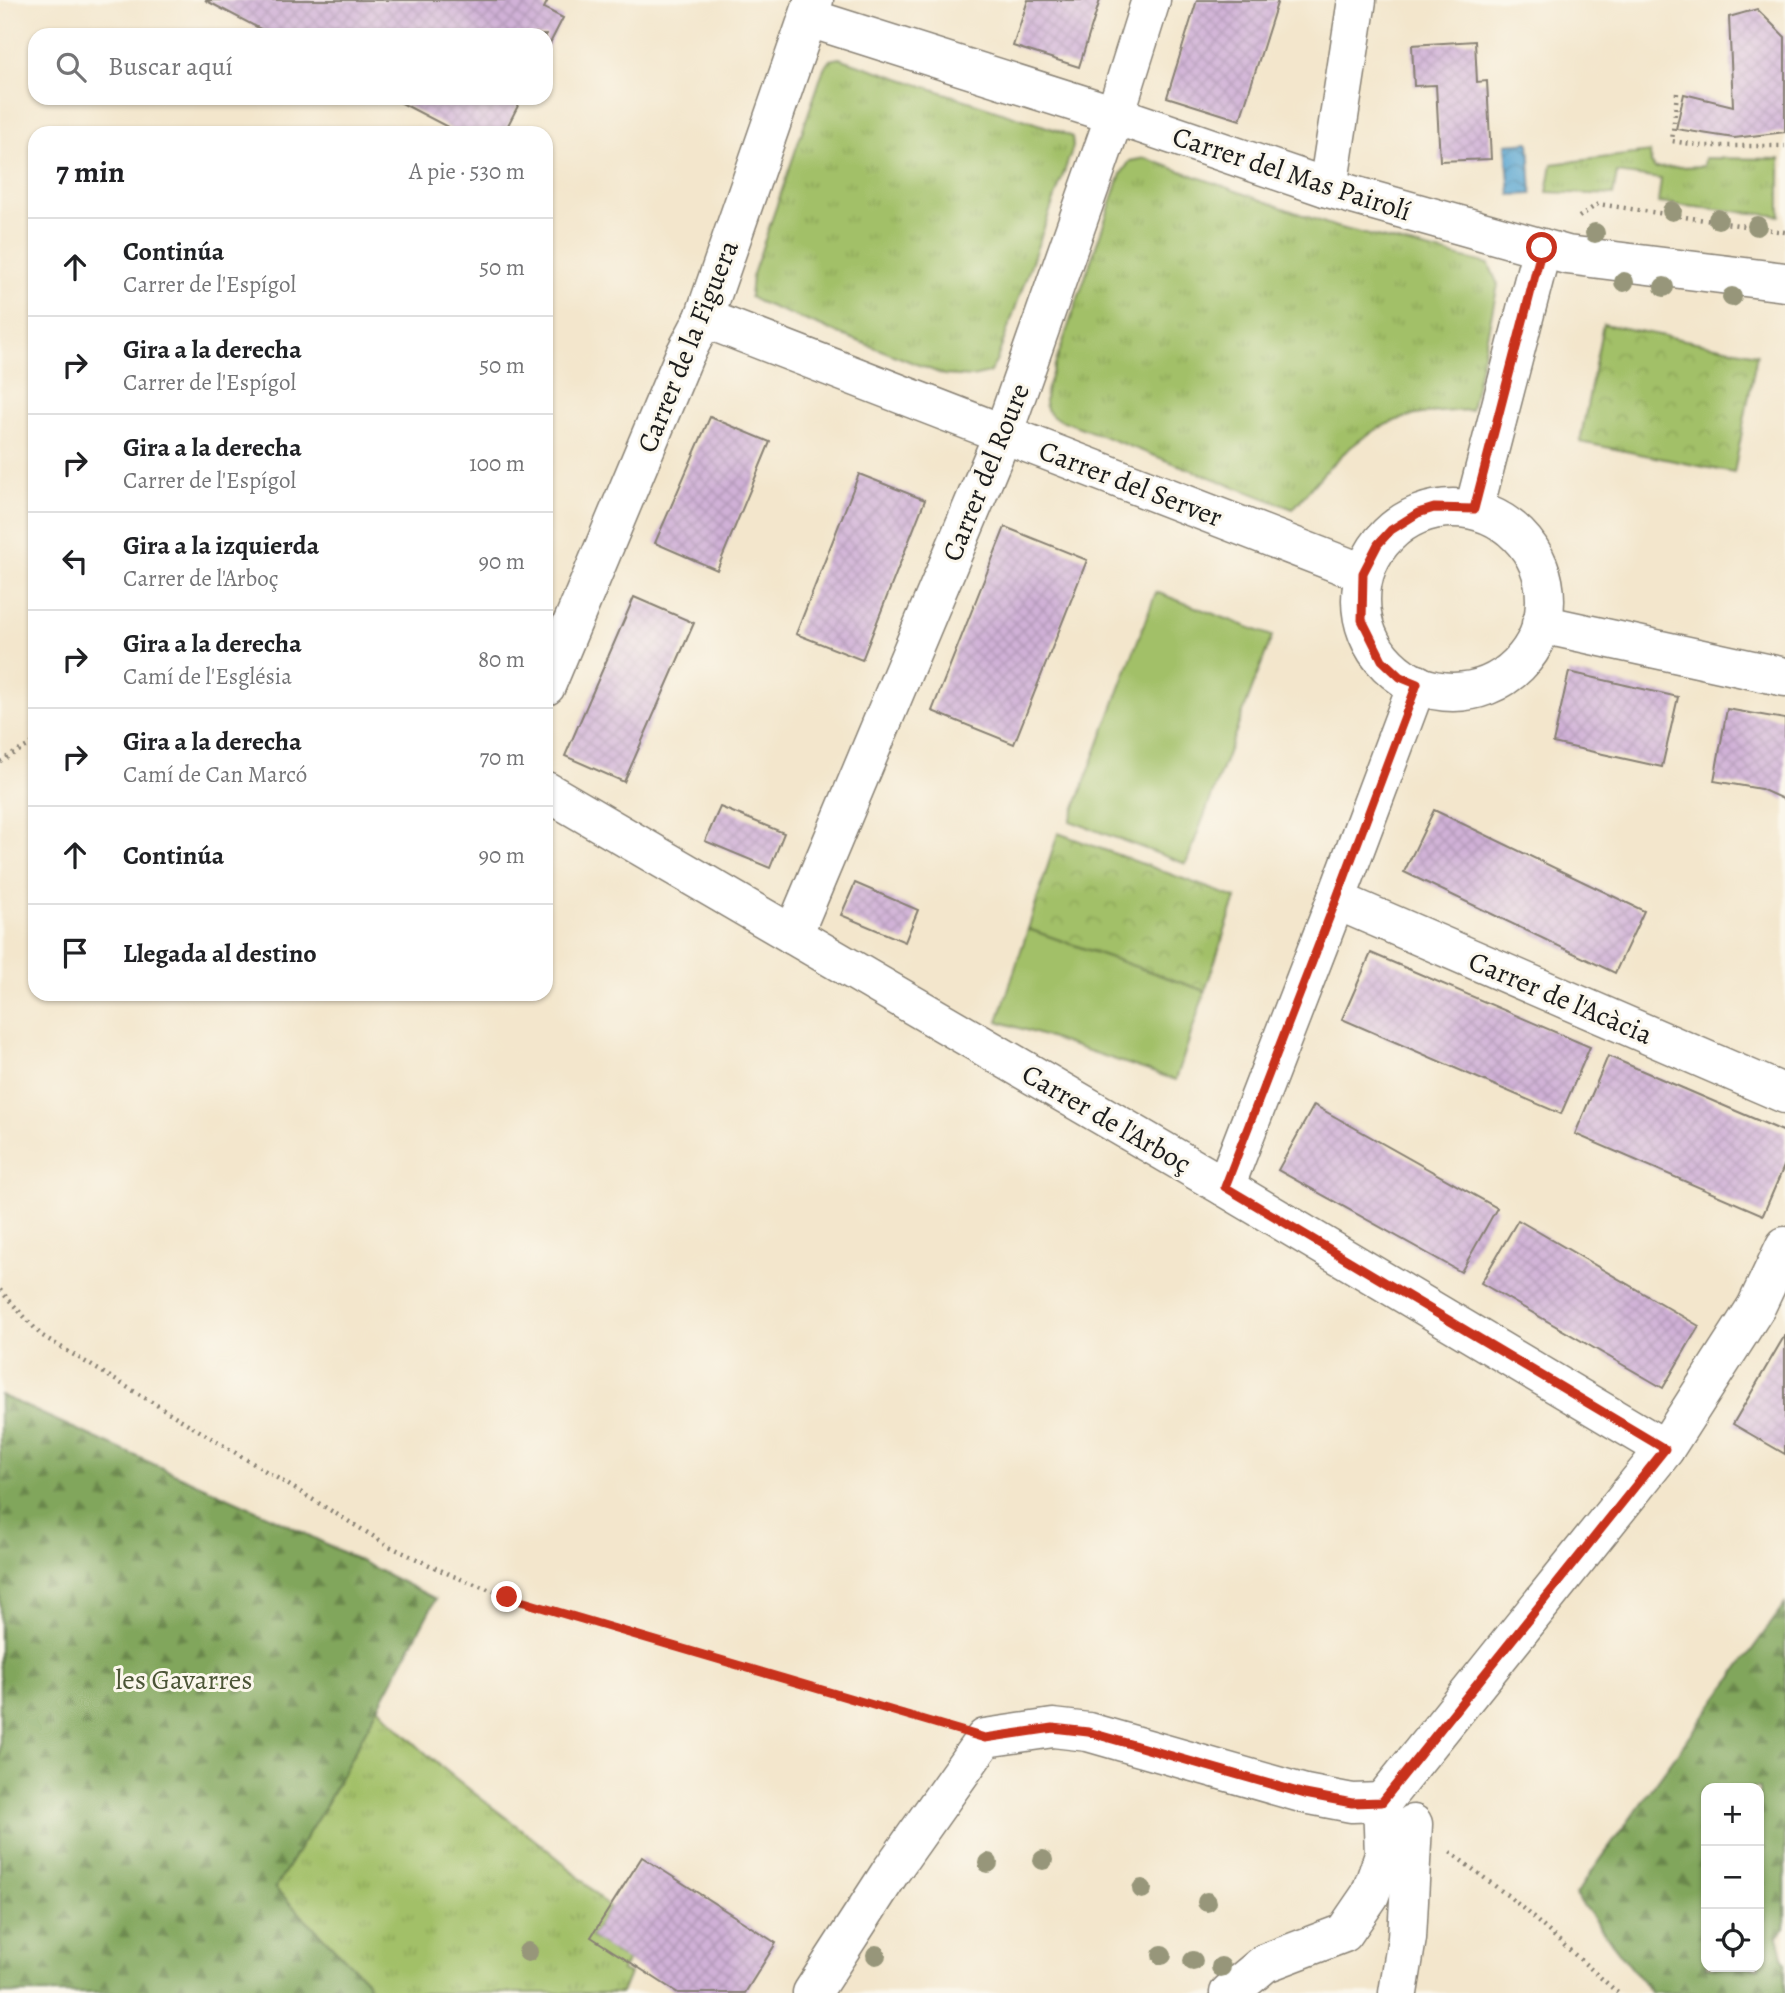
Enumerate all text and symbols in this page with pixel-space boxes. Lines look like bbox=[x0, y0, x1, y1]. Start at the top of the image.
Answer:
search box bbox=[28, 28, 553, 105]
icon: search bbox=[52, 48, 90, 86]
text: Buscar aquí bbox=[108, 49, 233, 84]
street label: Carrer del Mas Pairolí bbox=[1168, 117, 1416, 230]
text: 7 min bbox=[56, 152, 125, 192]
text: A pie · 530 m bbox=[409, 156, 525, 187]
route start bbox=[1526, 232, 1557, 263]
text: Continúa bbox=[123, 234, 224, 269]
street label: Carrer de la Figuera bbox=[628, 234, 748, 458]
icon: ahead bbox=[56, 248, 94, 286]
text: 50 m bbox=[479, 252, 525, 283]
text: Carrer de l'Espígol bbox=[123, 269, 296, 300]
text: Gira a la derecha bbox=[123, 332, 302, 367]
icon: right bbox=[56, 346, 94, 384]
text: 50 m bbox=[479, 350, 525, 381]
text: Carrer de l'Espígol bbox=[123, 367, 296, 398]
street label: Carrer del Roure bbox=[933, 378, 1039, 567]
text: Gira a la derecha bbox=[123, 430, 302, 465]
street label: Carrer del Server bbox=[1033, 431, 1228, 536]
icon: right bbox=[56, 444, 94, 482]
text: 100 m bbox=[469, 448, 525, 479]
text: Carrer de l'Espígol bbox=[123, 465, 296, 496]
text: Gira a la izquierda bbox=[123, 528, 319, 563]
icon: left bbox=[56, 542, 94, 580]
text: 90 m bbox=[479, 546, 525, 577]
text: Carrer de l'Arboç bbox=[123, 563, 278, 594]
text: Gira a la derecha bbox=[123, 626, 302, 661]
icon: right bbox=[56, 640, 94, 678]
text: 80 m bbox=[478, 644, 525, 675]
text: Camí de l'Església bbox=[123, 661, 292, 692]
text: Gira a la derecha bbox=[123, 724, 302, 759]
icon: right bbox=[56, 738, 94, 776]
text: 70 m bbox=[479, 742, 525, 773]
text: Camí de Can Marcó bbox=[123, 759, 307, 790]
icon: ahead bbox=[56, 836, 94, 874]
text: Continúa bbox=[123, 838, 224, 873]
text: 90 m bbox=[479, 840, 525, 871]
icon: arrive bbox=[56, 934, 94, 972]
text: Llegada al destino bbox=[123, 936, 317, 971]
street label: Carrer de l'Acàcia bbox=[1463, 942, 1658, 1054]
street label: Carrer de l'Arboç bbox=[1015, 1055, 1198, 1183]
route end bbox=[491, 1581, 522, 1612]
park label: les Gavarres bbox=[115, 1661, 253, 1699]
map controls bbox=[1701, 1783, 1764, 1972]
button: + bbox=[1701, 1783, 1764, 1846]
button: − bbox=[1701, 1846, 1764, 1909]
button: locate bbox=[1701, 1909, 1764, 1972]

